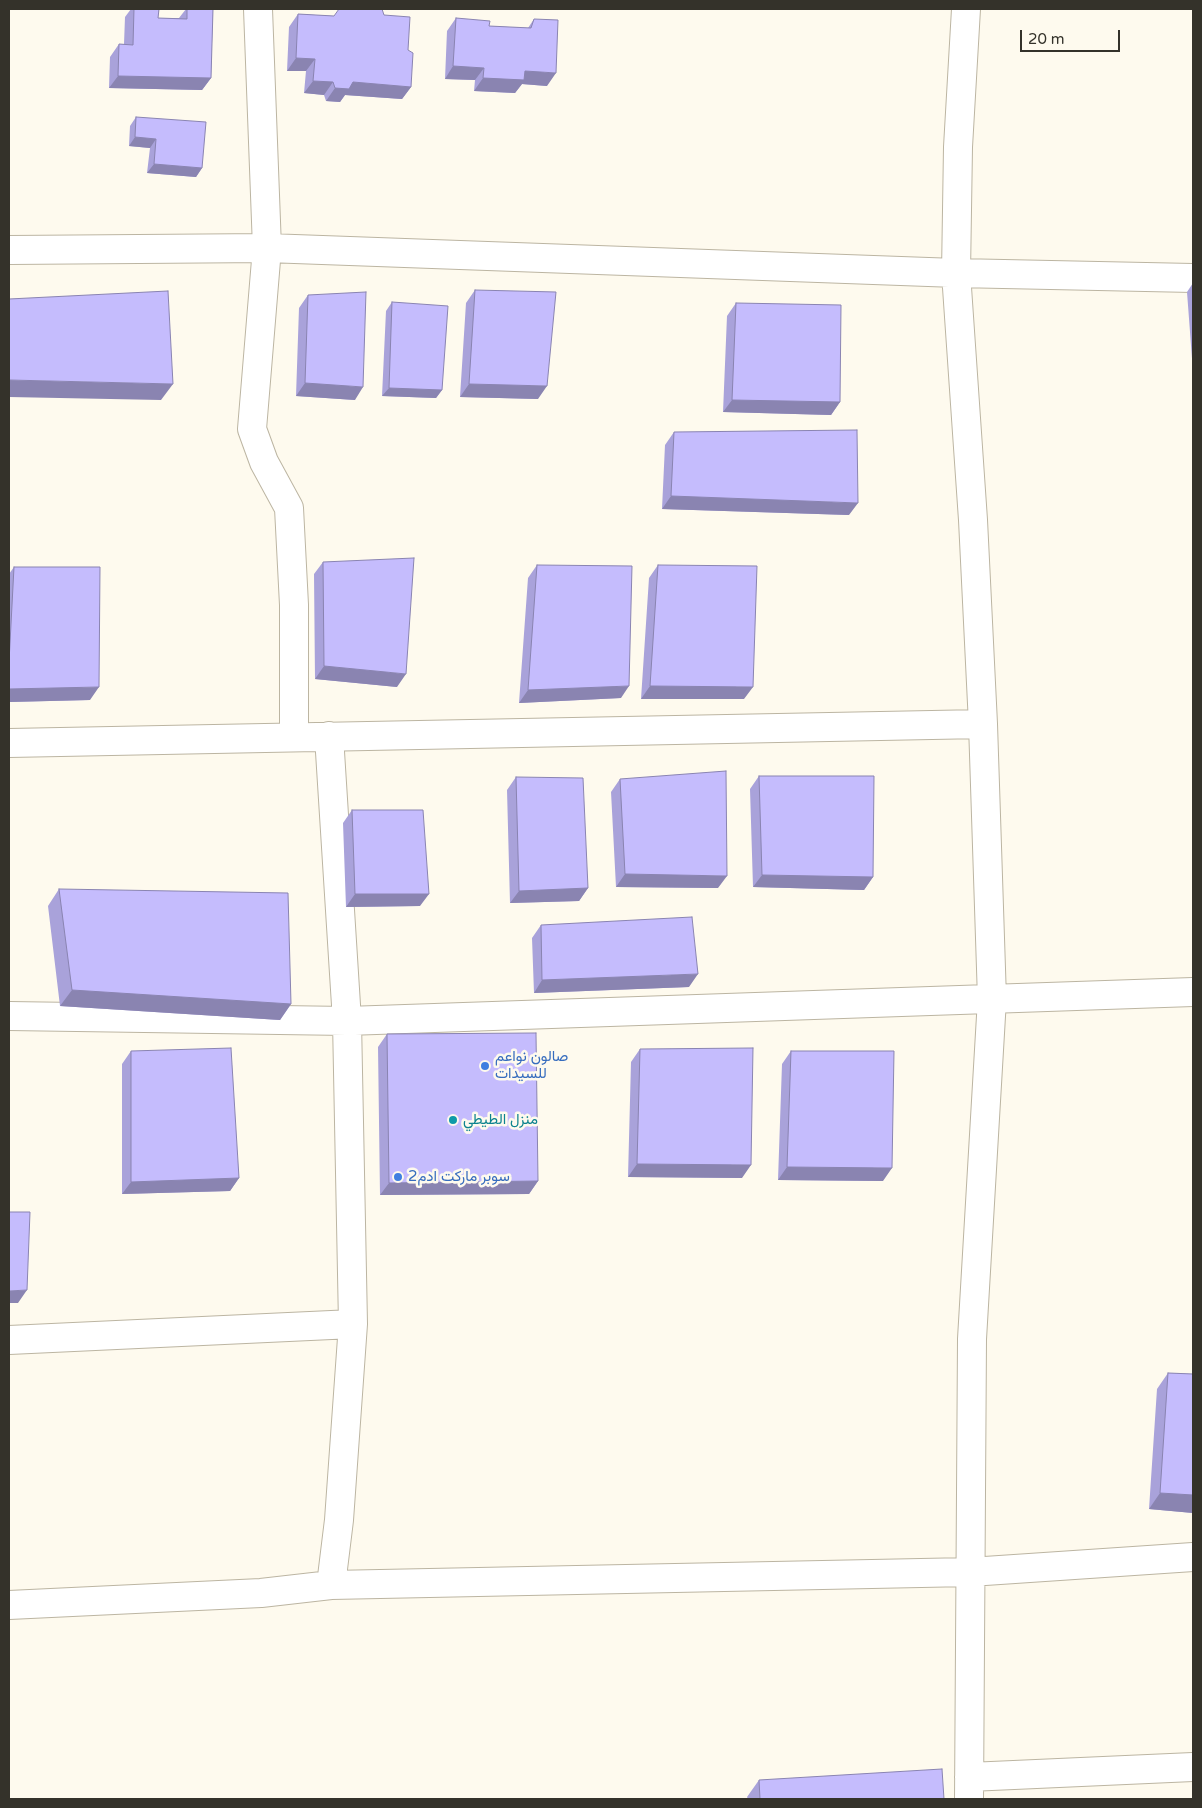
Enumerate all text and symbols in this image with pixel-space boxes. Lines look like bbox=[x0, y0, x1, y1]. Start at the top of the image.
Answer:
scale bar bbox=[1022, 20, 1122, 52]
text: 20 m bbox=[1028, 30, 1065, 48]
place label: صالون نواعم للسيدات bbox=[495, 1048, 568, 1083]
marker: صالون نواعم للسيدات bbox=[479, 1060, 491, 1072]
place label: منزل الطيطي bbox=[463, 1111, 538, 1129]
marker: منزل الطيطي bbox=[447, 1114, 459, 1126]
place label: سوبر ماركت ادم2 bbox=[408, 1168, 510, 1186]
marker: سوبر ماركت ادم2 bbox=[392, 1171, 404, 1183]

